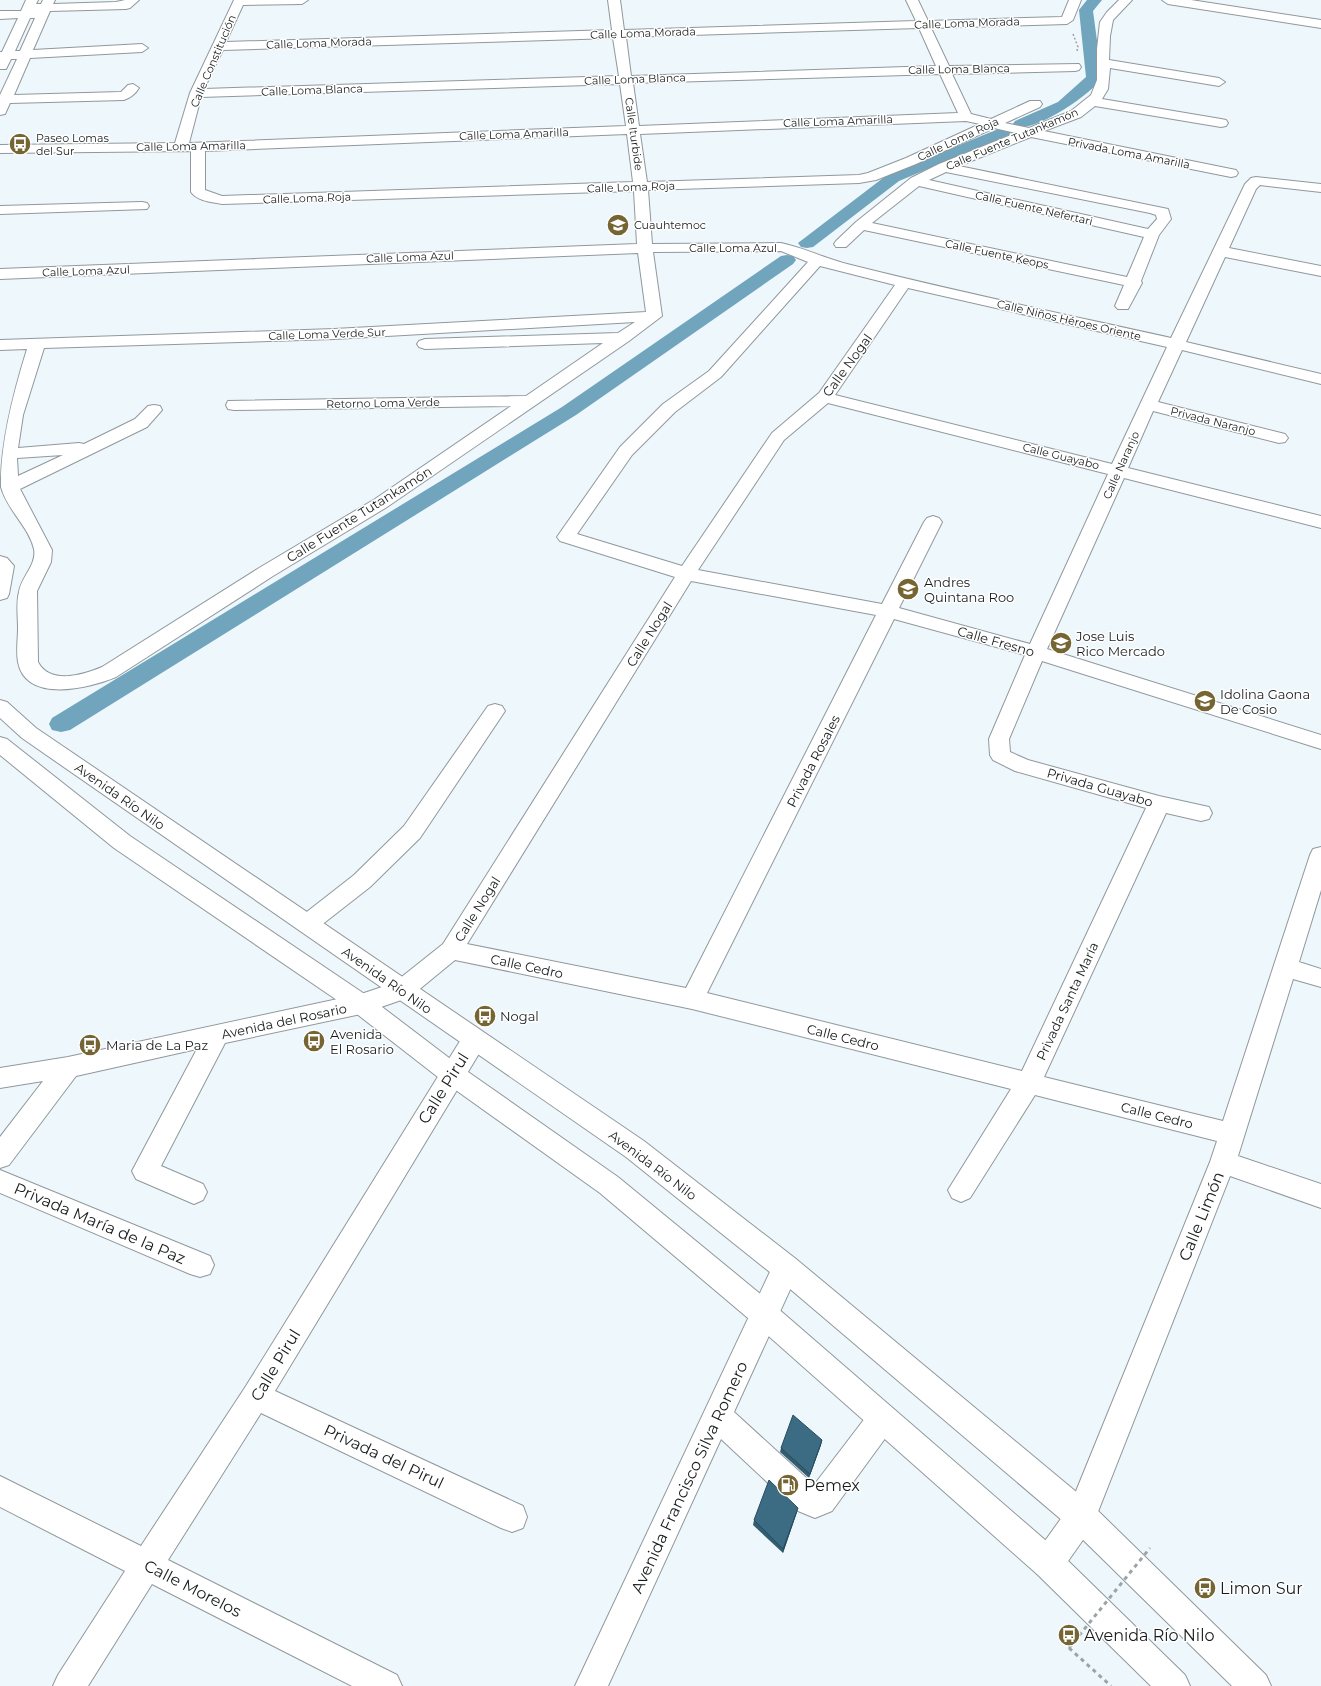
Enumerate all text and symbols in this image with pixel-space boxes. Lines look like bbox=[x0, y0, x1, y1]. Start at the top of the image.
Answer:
street label: Calle Constitución bbox=[187, 12, 239, 110]
street label: Calle Loma Morada bbox=[914, 14, 1020, 32]
street label: Calle Loma Morada bbox=[590, 24, 696, 42]
street label: Calle Loma Morada bbox=[266, 34, 372, 52]
street label: Calle Loma Blanca bbox=[908, 61, 1010, 77]
street label: Calle Loma Blanca bbox=[584, 70, 686, 88]
street label: Calle Loma Blanca bbox=[261, 81, 363, 99]
street label: Calle Iturbide bbox=[622, 97, 646, 172]
street label: Calle Fuente Tutankamón bbox=[944, 105, 1080, 173]
street label: Calle Loma Amarilla bbox=[783, 112, 893, 130]
street label: Calle Loma Roja bbox=[915, 114, 1001, 164]
street label: Calle Loma Amarilla bbox=[459, 125, 569, 143]
bus stop icon: Paseo Lomas del Sur bbox=[7, 131, 33, 157]
place label: Paseo Lomas del Sur bbox=[36, 131, 109, 158]
street label: Privada Loma Amarilla bbox=[1067, 134, 1191, 172]
street label: Calle Loma Amarilla bbox=[136, 138, 246, 154]
street label: Calle Loma Roja bbox=[587, 178, 675, 196]
street label: Calle Fuente Nefertari bbox=[974, 188, 1094, 228]
street label: Calle Loma Roja bbox=[263, 189, 351, 207]
school or university icon: Cuauhtemoc bbox=[605, 212, 631, 238]
place label: Cuauhtemoc bbox=[634, 218, 706, 232]
street label: Calle Fuente Keops bbox=[944, 236, 1051, 272]
street label: Calle Loma Azul bbox=[689, 241, 777, 255]
street label: Calle Loma Azul bbox=[366, 248, 454, 266]
street label: Calle Loma Azul bbox=[42, 262, 130, 280]
street label: Calle Niños Héroes Oriente bbox=[996, 297, 1143, 343]
street label: Calle Loma Verde Sur bbox=[268, 325, 386, 343]
street label: Calle Nogal bbox=[819, 330, 875, 400]
street label: Retorno Loma Verde bbox=[326, 395, 440, 411]
street label: Privada Naranjo bbox=[1169, 404, 1257, 438]
street label: Calle Naranjo bbox=[1100, 429, 1142, 501]
street label: Calle Guayabo bbox=[1021, 440, 1101, 472]
street label: Calle Fuente Tutankamón bbox=[283, 463, 435, 565]
place label: Andres Quintana Roo bbox=[924, 574, 1014, 605]
school or university icon: Andres Quintana Roo bbox=[895, 576, 921, 602]
street label: Calle Nogal bbox=[623, 598, 675, 670]
street label: Calle Fresno bbox=[956, 622, 1036, 660]
place label: Jose Luis Rico Mercado bbox=[1075, 628, 1165, 659]
school or university icon: Jose Luis Rico Mercado bbox=[1048, 630, 1074, 656]
place label: Idolina Gaona De Cosio bbox=[1220, 686, 1310, 717]
school or university icon: Idolina Gaona De Cosio bbox=[1192, 688, 1218, 714]
street label: Privada Rosales bbox=[783, 712, 843, 810]
street label: Avenida Río Nilo bbox=[72, 759, 168, 833]
street label: Privada Guayabo bbox=[1045, 764, 1155, 810]
street label: Calle Nogal bbox=[451, 873, 503, 945]
street label: Privada Santa María bbox=[1033, 939, 1101, 1063]
street label: Avenida Río Nilo bbox=[339, 943, 435, 1017]
street label: Calle Cedro bbox=[489, 950, 565, 982]
street label: Avenida del Rosario bbox=[220, 1000, 348, 1042]
bus stop icon: Nogal bbox=[472, 1003, 498, 1029]
place label: Nogal bbox=[500, 1008, 539, 1024]
street label: Calle Cedro bbox=[805, 1020, 881, 1054]
place label: Avenida El Rosario bbox=[330, 1026, 394, 1057]
bus stop icon: Avenida El Rosario bbox=[301, 1028, 327, 1054]
bus stop icon: Maria de La Paz bbox=[77, 1032, 103, 1058]
place label: Maria de La Paz bbox=[106, 1037, 208, 1053]
street label: Calle Pirul bbox=[414, 1049, 473, 1127]
street label: Calle Cedro bbox=[1119, 1098, 1195, 1132]
street label: Avenida Río Nilo bbox=[606, 1127, 700, 1203]
street label: Calle Limón bbox=[1175, 1169, 1228, 1264]
street label: Privada María de la Paz bbox=[11, 1179, 188, 1268]
street label: Calle Pirul bbox=[247, 1326, 304, 1405]
street label: Avenida Francisco Silva Romero bbox=[627, 1358, 752, 1596]
street label: Privada del Pirul bbox=[321, 1420, 447, 1493]
fuel station icon: Pemex bbox=[775, 1472, 801, 1498]
place label: Pemex bbox=[804, 1476, 860, 1495]
street label: Calle Morelos bbox=[141, 1556, 245, 1621]
bus stop icon: Limon Sur bbox=[1192, 1575, 1218, 1601]
place label: Limon Sur bbox=[1220, 1579, 1303, 1598]
bus stop icon: Avenida Río Nilo bbox=[1056, 1622, 1082, 1648]
place label: Avenida Río Nilo bbox=[1084, 1626, 1215, 1645]

